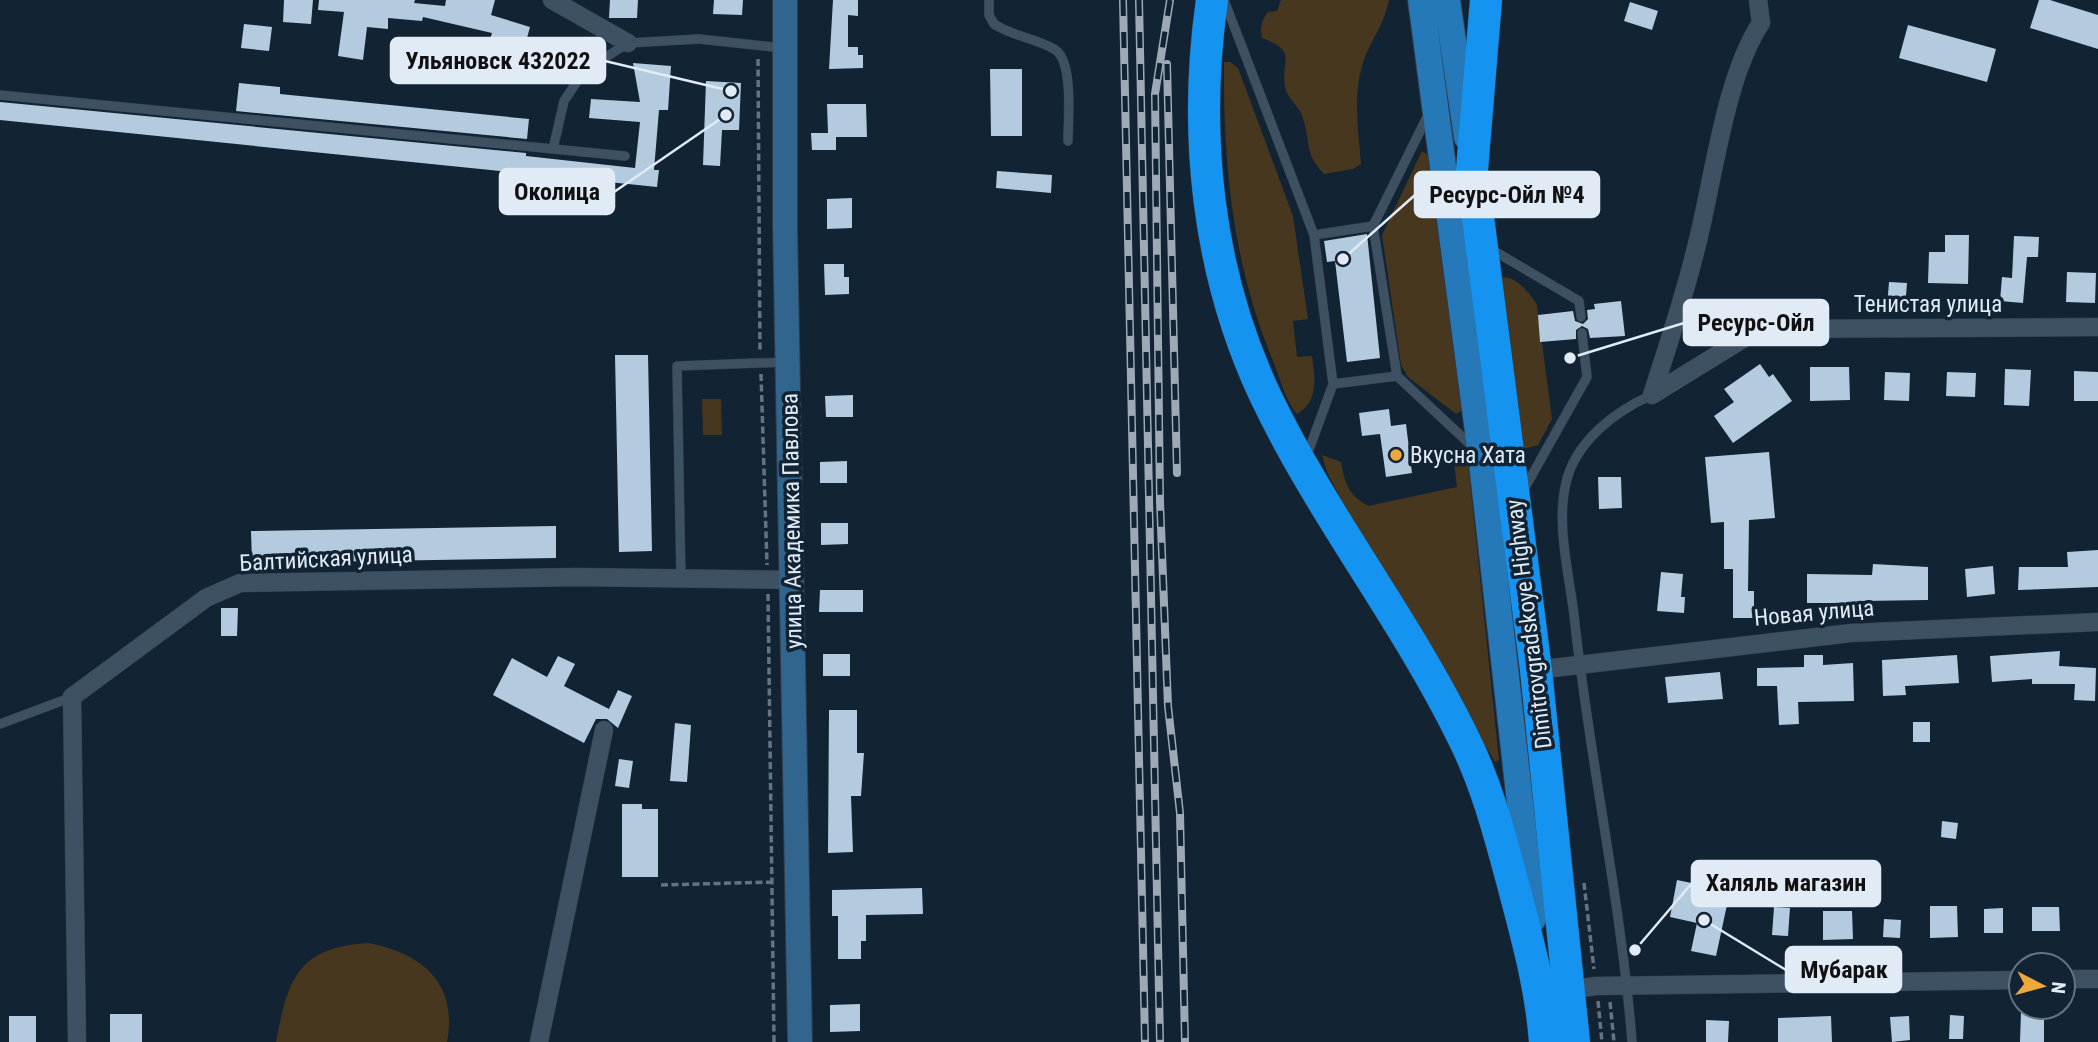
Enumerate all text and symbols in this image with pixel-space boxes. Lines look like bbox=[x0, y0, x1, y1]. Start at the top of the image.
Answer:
callout: Ульяновск 432022 bbox=[391, 38, 605, 83]
text: Ульяновск 432022 bbox=[405, 47, 591, 75]
callout: Околица bbox=[500, 169, 614, 214]
callout: Ресурс-Ойл №4 bbox=[1415, 172, 1599, 217]
text: Околица bbox=[514, 178, 600, 206]
text: Ресурс-Ойл №4 bbox=[1429, 181, 1585, 209]
street label: Тенистая улица bbox=[1854, 291, 2002, 318]
callout: Ресурс-Ойл bbox=[1684, 300, 1828, 345]
text: Ресурс-Ойл bbox=[1698, 309, 1814, 337]
street label: улица Академика Павлова bbox=[776, 393, 808, 649]
place label: Вкусна Хата bbox=[1410, 442, 1526, 469]
marker: Вкусна Хата bbox=[1388, 447, 1404, 463]
street label: Dimitrovgradskoye Highway bbox=[1500, 497, 1558, 750]
street label: Балтийская улица bbox=[239, 541, 413, 577]
street label: Новая улица bbox=[1753, 594, 1875, 632]
callout: Халяль магазин bbox=[1692, 861, 1880, 906]
text: Халяль магазин bbox=[1706, 869, 1866, 897]
callout: Мубарак bbox=[1786, 947, 1901, 992]
north arrow bbox=[2007, 951, 2077, 1021]
text: Мубарак bbox=[1800, 956, 1888, 984]
text: N bbox=[2046, 981, 2070, 995]

